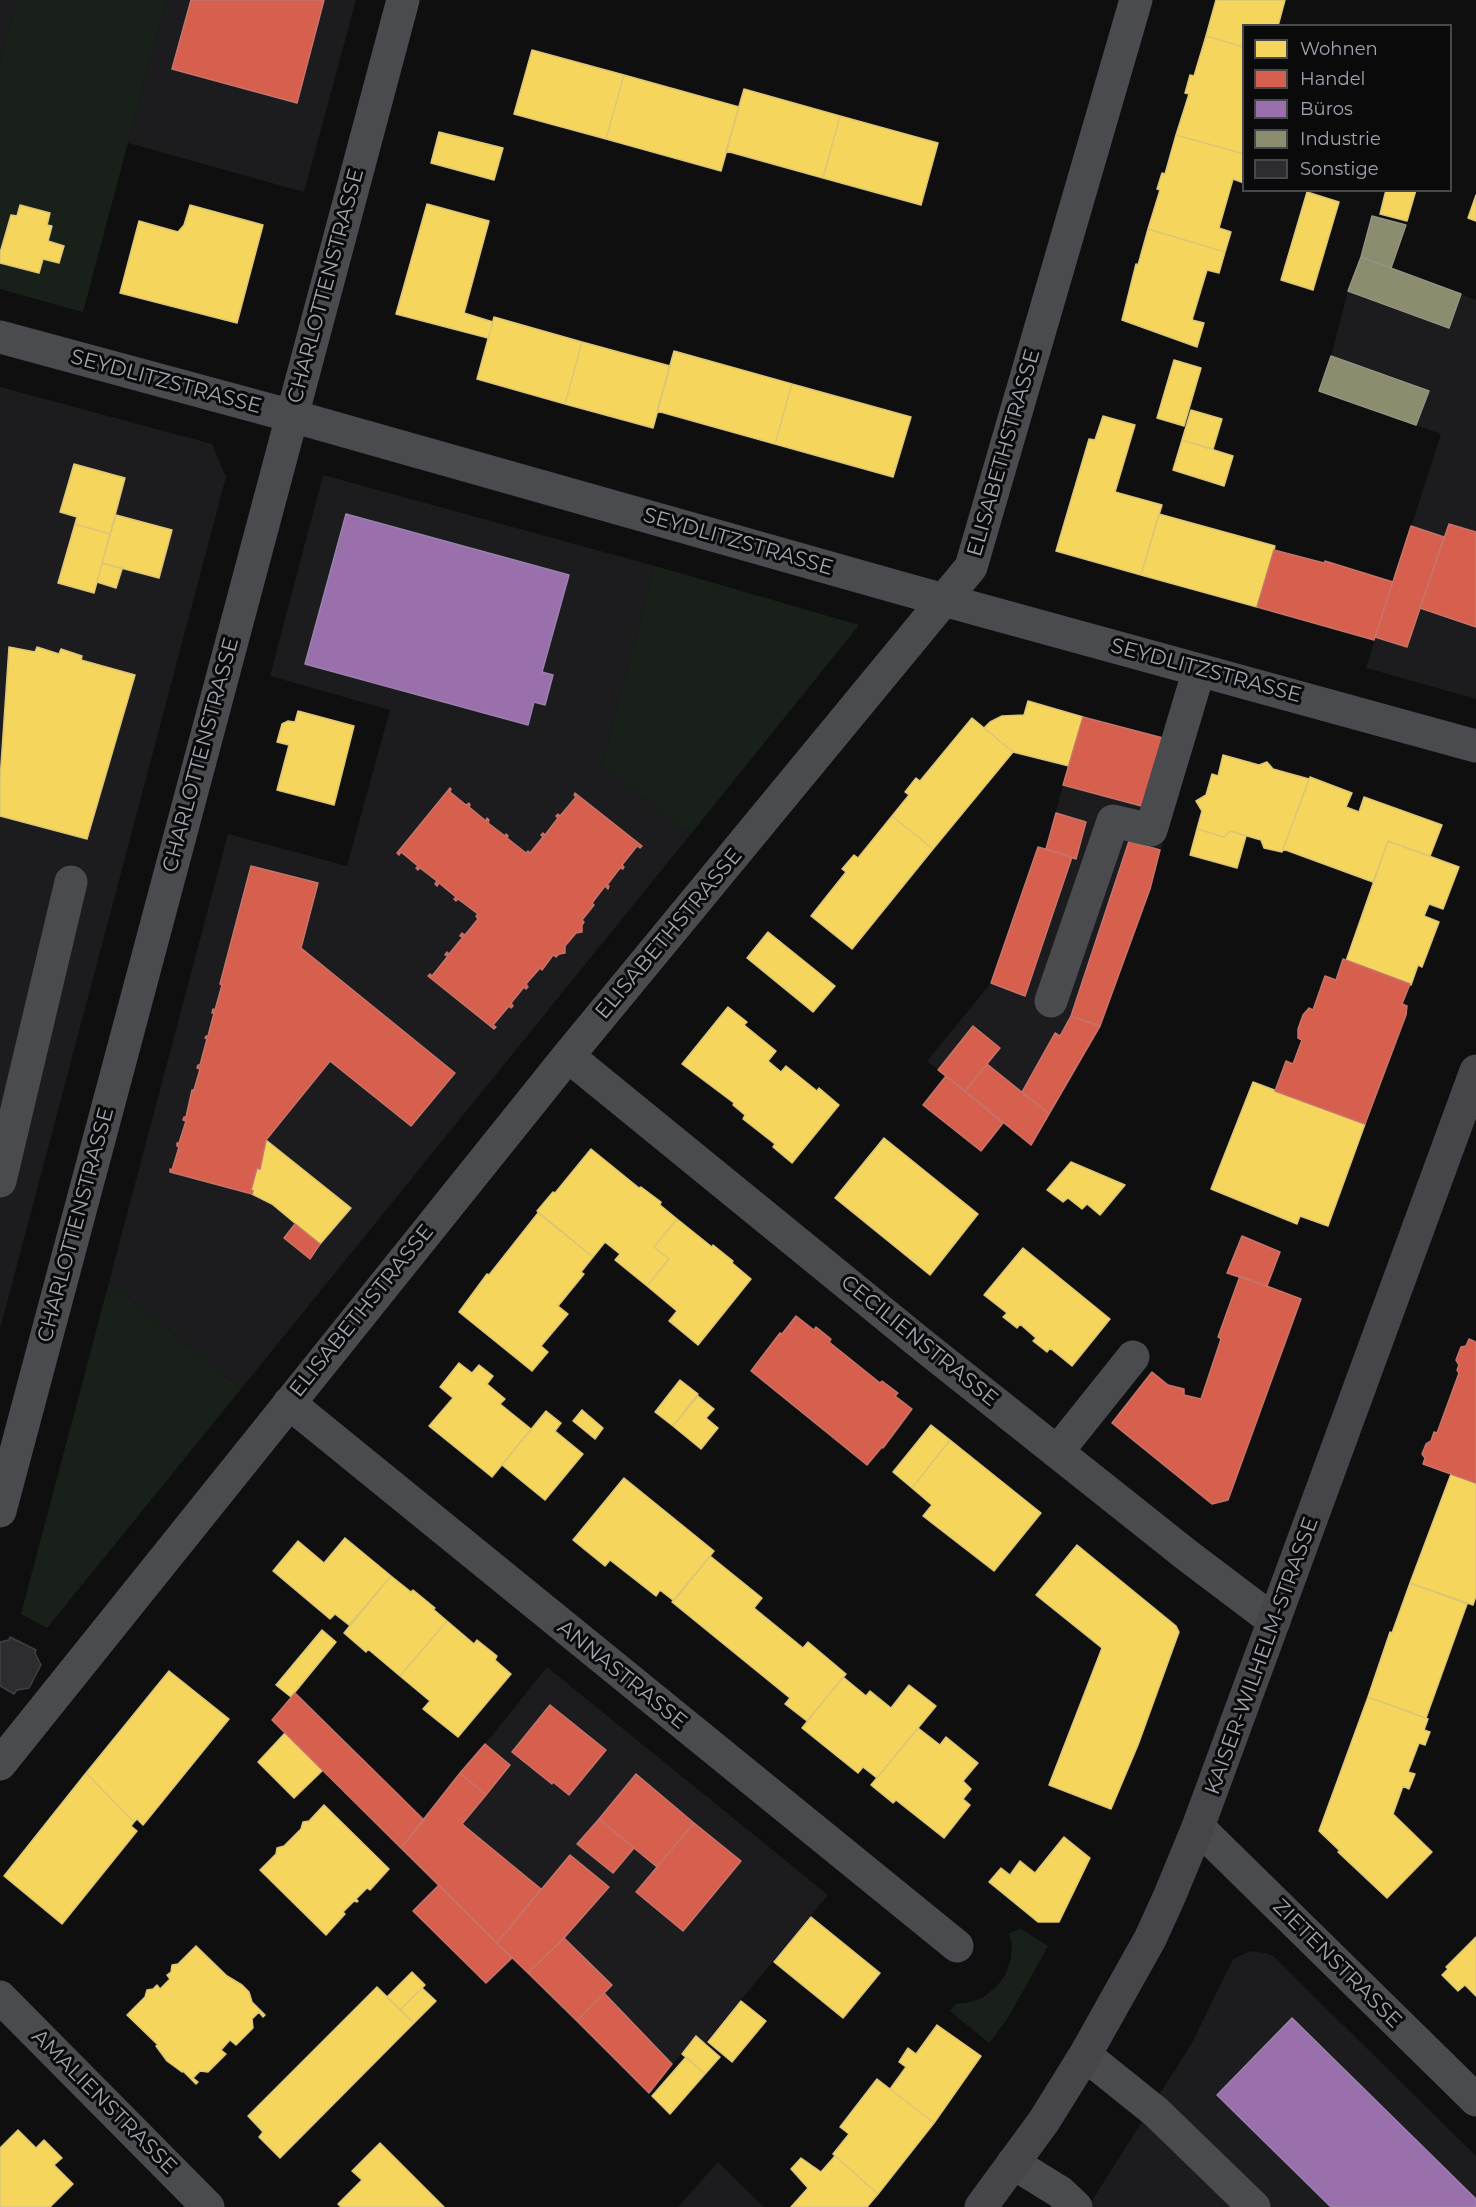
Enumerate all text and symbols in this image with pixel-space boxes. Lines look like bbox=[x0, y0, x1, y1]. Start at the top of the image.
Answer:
legend bbox=[1242, 24, 1452, 192]
text: Wohnen bbox=[1300, 38, 1378, 60]
text: Handel bbox=[1300, 68, 1365, 90]
text: Büros bbox=[1300, 98, 1353, 120]
text: Industrie bbox=[1300, 128, 1381, 150]
text: Sonstige bbox=[1300, 158, 1379, 180]
street label: CHARLOTTENSTRASSE bbox=[283, 166, 369, 406]
street label: SEYDLITZSTRASSE bbox=[68, 344, 264, 420]
street label: ELISABETHSTRASSE bbox=[962, 346, 1046, 560]
street label: SEYDLITZSTRASSE bbox=[640, 503, 836, 581]
street label: SEYDLITZSTRASSE bbox=[1108, 633, 1304, 709]
street label: CHARLOTTENSTRASSE bbox=[158, 635, 244, 875]
street label: ELISABETHSTRASSE bbox=[590, 844, 748, 1024]
street label: CHARLOTTENSTRASSE bbox=[33, 1105, 119, 1345]
street label: ELISABETHSTRASSE bbox=[285, 1220, 439, 1402]
street label: CECILIENSTRASSE bbox=[835, 1270, 1003, 1412]
street label: KAISER-WILHELM-STRASSE bbox=[1200, 1514, 1324, 1798]
street label: ANNASTRASSE bbox=[552, 1615, 692, 1735]
street label: ZIETENSTRASSE bbox=[1267, 1894, 1407, 2034]
street label: AMALIENSTRASSE bbox=[26, 2024, 182, 2180]

